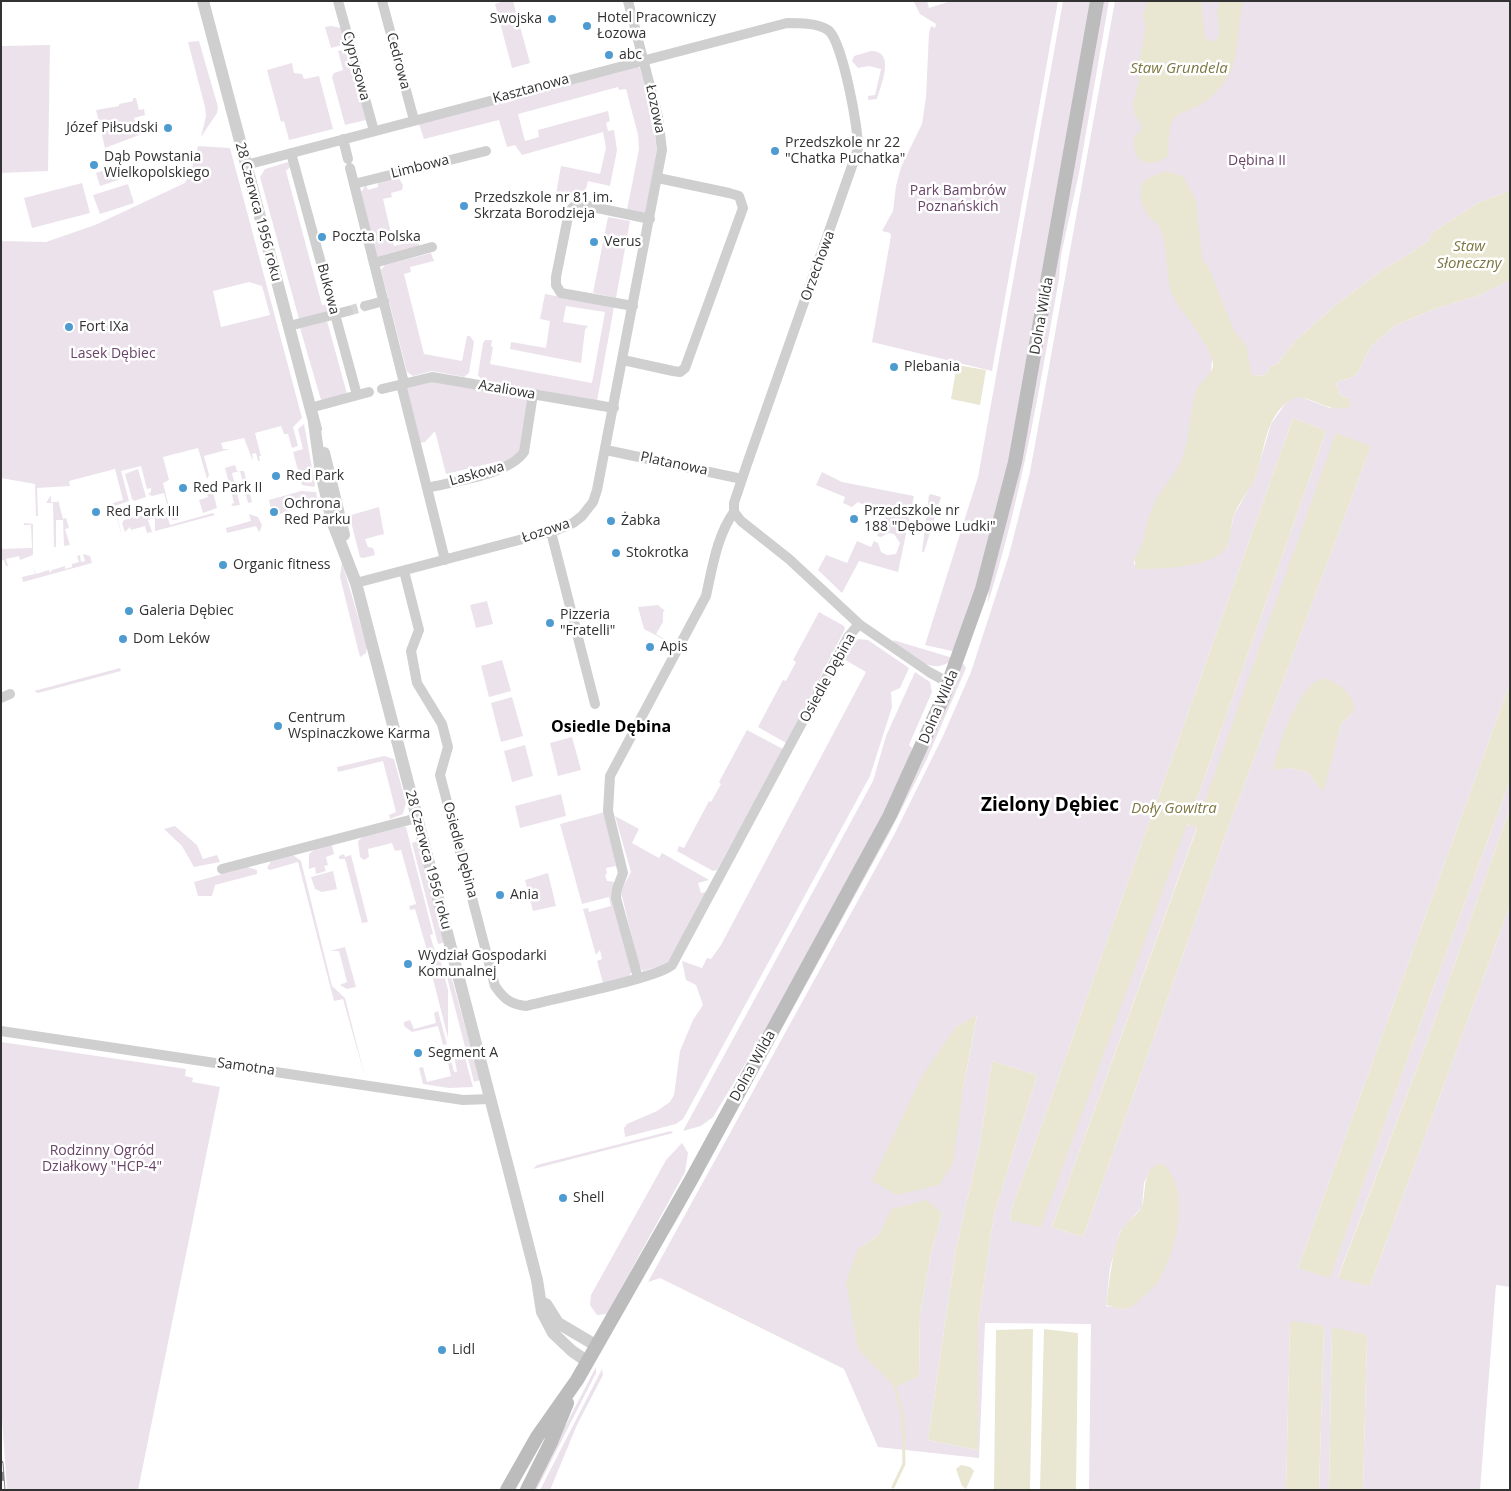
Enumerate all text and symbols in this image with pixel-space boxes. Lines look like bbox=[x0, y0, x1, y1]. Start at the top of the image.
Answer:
place label: Hotel Pracowniczy Łozowa bbox=[597, 10, 716, 42]
place label: Swojska bbox=[490, 11, 542, 27]
marker: Swojska bbox=[546, 13, 558, 25]
marker: Hotel Pracowniczy Łozowa bbox=[581, 20, 593, 32]
street label: Cyprysowa bbox=[339, 30, 373, 102]
street label: Cedrowa bbox=[382, 31, 414, 91]
place label: abc bbox=[619, 47, 642, 63]
marker: abc bbox=[603, 49, 615, 61]
water label: Staw Grundela bbox=[1130, 60, 1228, 78]
street label: Kasztanowa bbox=[491, 71, 571, 107]
street label: Łozowa bbox=[642, 83, 668, 135]
place label: Józef Piłsudski bbox=[66, 120, 158, 136]
marker: Józef Piłsudski bbox=[162, 122, 174, 134]
place label: Przedszkole nr 22 "Chatka Puchatka" bbox=[785, 135, 905, 168]
street label: 28 Czerwca 1956 roku bbox=[231, 141, 285, 283]
marker: Przedszkole nr 22 "Chatka Puchatka" bbox=[769, 145, 781, 157]
place label: Dąb Powstania Wielkopolskiego bbox=[104, 149, 210, 182]
street label: Limbowa bbox=[389, 152, 451, 182]
park label: Dębina II bbox=[1228, 153, 1286, 169]
marker: Dąb Powstania Wielkopolskiego bbox=[88, 159, 100, 171]
park label: Park Bambrów Poznańskich bbox=[910, 183, 1006, 216]
place label: Przedszkole nr 81 im. Skrzata Borodzieja bbox=[474, 190, 613, 222]
marker: Przedszkole nr 81 im. Skrzata Borodzieja bbox=[458, 200, 470, 212]
place label: Poczta Polska bbox=[332, 229, 421, 245]
street label: Orzechowa bbox=[798, 229, 838, 303]
marker: Poczta Polska bbox=[316, 231, 328, 243]
place label: Verus bbox=[604, 234, 641, 250]
marker: Verus bbox=[588, 236, 600, 248]
water label: Staw Słoneczny bbox=[1437, 238, 1501, 273]
street label: Bukowa bbox=[313, 262, 343, 316]
street label: Dolna Wilda bbox=[1027, 276, 1057, 356]
place label: Fort IXa bbox=[79, 319, 129, 335]
marker: Fort IXa bbox=[63, 321, 75, 333]
park label: Lasek Dębiec bbox=[70, 346, 156, 362]
place label: Plebania bbox=[904, 359, 960, 375]
marker: Plebania bbox=[888, 361, 900, 373]
street label: Azaliowa bbox=[477, 377, 537, 403]
street label: Platanowa bbox=[639, 449, 709, 479]
street label: Laskowa bbox=[448, 458, 506, 490]
place label: Red Park bbox=[286, 468, 344, 484]
marker: Red Park bbox=[270, 470, 282, 482]
place label: Red Park II bbox=[193, 480, 262, 496]
marker: Red Park II bbox=[177, 482, 189, 494]
place label: Ochrona Red Parku bbox=[284, 496, 351, 528]
place label: Przedszkole nr 188 "Dębowe Ludki" bbox=[864, 503, 996, 536]
place label: Red Park III bbox=[106, 504, 179, 520]
marker: Red Park III bbox=[90, 506, 102, 518]
marker: Ochrona Red Parku bbox=[268, 506, 280, 518]
place label: Żabka bbox=[621, 513, 660, 529]
marker: Przedszkole nr 188 "Dębowe Ludki" bbox=[848, 513, 860, 525]
street label: Łozowa bbox=[520, 515, 572, 547]
marker: Żabka bbox=[605, 515, 617, 527]
place label: Stokrotka bbox=[626, 545, 689, 561]
marker: Stokrotka bbox=[610, 547, 622, 559]
place label: Organic fitness bbox=[233, 557, 330, 573]
marker: Organic fitness bbox=[217, 559, 229, 571]
place label: Galeria Dębiec bbox=[139, 603, 234, 619]
marker: Galeria Dębiec bbox=[123, 605, 135, 617]
place label: Pizzeria "Fratelli" bbox=[560, 607, 615, 640]
marker: Pizzeria "Fratelli" bbox=[544, 617, 556, 629]
place label: Dom Leków bbox=[133, 631, 210, 647]
street label: Osiedle Dębina bbox=[797, 631, 859, 725]
marker: Dom Leków bbox=[117, 633, 129, 645]
place label: Apis bbox=[660, 639, 688, 655]
marker: Apis bbox=[644, 641, 656, 653]
street label: Dolna Wilda bbox=[916, 668, 962, 746]
place label: Centrum Wspinaczkowe Karma bbox=[288, 710, 430, 742]
district label: Osiedle Dębina bbox=[551, 717, 671, 737]
marker: Centrum Wspinaczkowe Karma bbox=[272, 720, 284, 732]
street label: 28 Czerwca 1956 roku bbox=[401, 789, 455, 931]
district label: Zielony Dębiec bbox=[981, 795, 1119, 817]
street label: Osiedle Dębina bbox=[439, 800, 481, 900]
water label: Doły Gowitra bbox=[1131, 800, 1217, 818]
place label: Ania bbox=[510, 887, 539, 903]
marker: Ania bbox=[494, 889, 506, 901]
place label: Wydział Gospodarki Komunalnej bbox=[418, 948, 547, 980]
marker: Wydział Gospodarki Komunalnej bbox=[402, 958, 414, 970]
street label: Dolna Wilda bbox=[727, 1028, 779, 1104]
place label: Segment A bbox=[428, 1045, 498, 1061]
marker: Segment A bbox=[412, 1047, 424, 1059]
street label: Samotna bbox=[216, 1055, 276, 1079]
park label: Rodzinny Ogród Działkowy "HCP-4" bbox=[42, 1143, 162, 1176]
place label: Shell bbox=[573, 1190, 604, 1206]
marker: Shell bbox=[557, 1192, 569, 1204]
place label: Lidl bbox=[452, 1342, 475, 1358]
marker: Lidl bbox=[436, 1344, 448, 1356]

